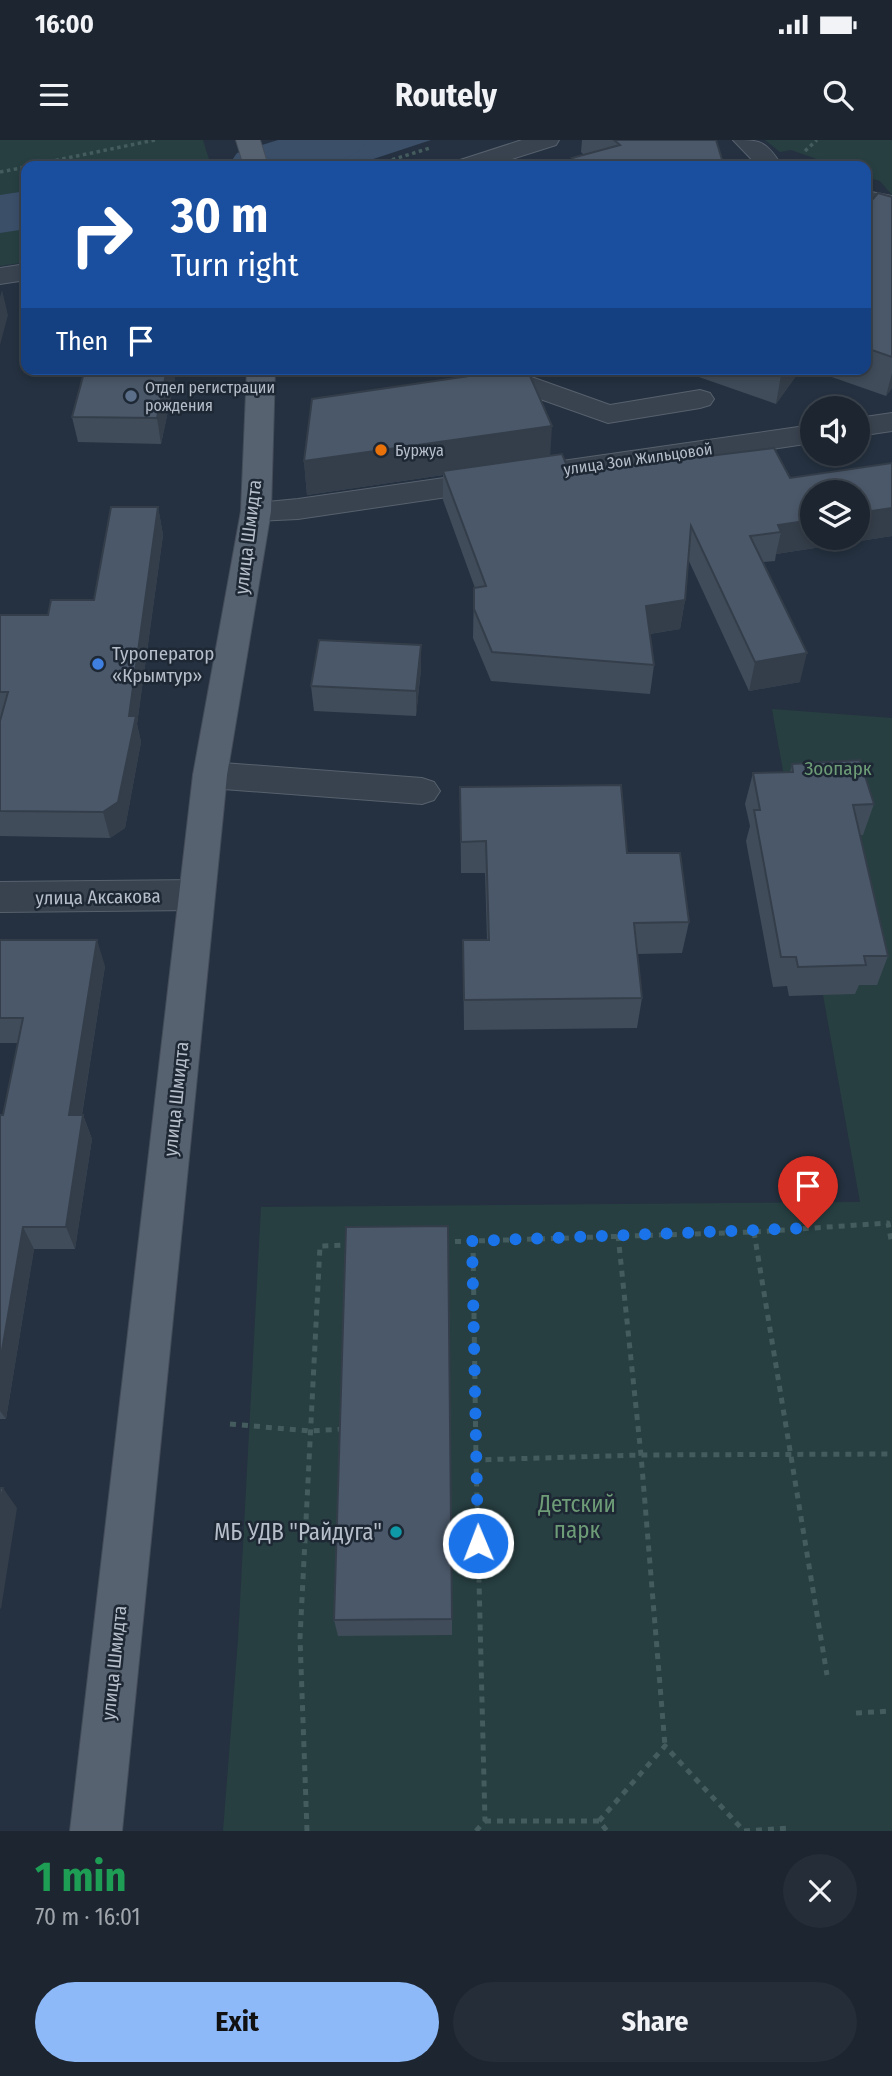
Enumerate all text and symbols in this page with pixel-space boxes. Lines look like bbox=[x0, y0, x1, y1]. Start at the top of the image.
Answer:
text: 16:00 bbox=[35, 9, 94, 40]
icon: menu bbox=[35, 76, 73, 114]
text: Routely bbox=[395, 76, 497, 114]
icon: search bbox=[819, 76, 857, 114]
text: 30 m bbox=[171, 186, 269, 245]
icon: right bbox=[56, 189, 147, 280]
text: Turn right bbox=[171, 246, 298, 284]
icon: arrive bbox=[122, 322, 160, 360]
text: Then bbox=[56, 326, 108, 357]
place label: Отдел регистрации рождения bbox=[145, 378, 275, 415]
marker: Отдел регистрации рождения bbox=[123, 388, 139, 404]
map controls bbox=[800, 396, 870, 550]
button: sound bbox=[800, 396, 870, 466]
street label: улица Зои Жильцовой bbox=[562, 439, 714, 479]
place label: Буржуа bbox=[395, 441, 444, 460]
marker: Буржуа bbox=[373, 442, 389, 458]
street label: улица Шмидта bbox=[230, 478, 266, 596]
button: layers bbox=[800, 480, 870, 550]
place label: Туроператор «Крымтур» bbox=[112, 642, 214, 687]
marker: Туроператор «Крымтур» bbox=[90, 656, 106, 672]
park label: Зоопарк bbox=[804, 757, 872, 780]
street label: улица Аксакова bbox=[35, 884, 161, 910]
street label: улица Шмидта bbox=[159, 1040, 193, 1158]
pin bbox=[778, 1156, 838, 1228]
icon: arrive bbox=[789, 1167, 827, 1205]
park label: Детский парк bbox=[537, 1490, 616, 1544]
position arrow bbox=[441, 1506, 515, 1580]
place label: МБ УДВ "Райдуга" bbox=[214, 1518, 382, 1546]
marker: МБ УДВ "Райдуга" bbox=[388, 1524, 404, 1540]
street label: улица Шмидта bbox=[97, 1604, 131, 1722]
text: 1 min bbox=[35, 1852, 126, 1902]
button: close bbox=[783, 1854, 857, 1928]
text: 70 m · 16:01 bbox=[35, 1903, 140, 1931]
button: Exit bbox=[35, 1982, 439, 2062]
button: Share bbox=[453, 1982, 857, 2062]

